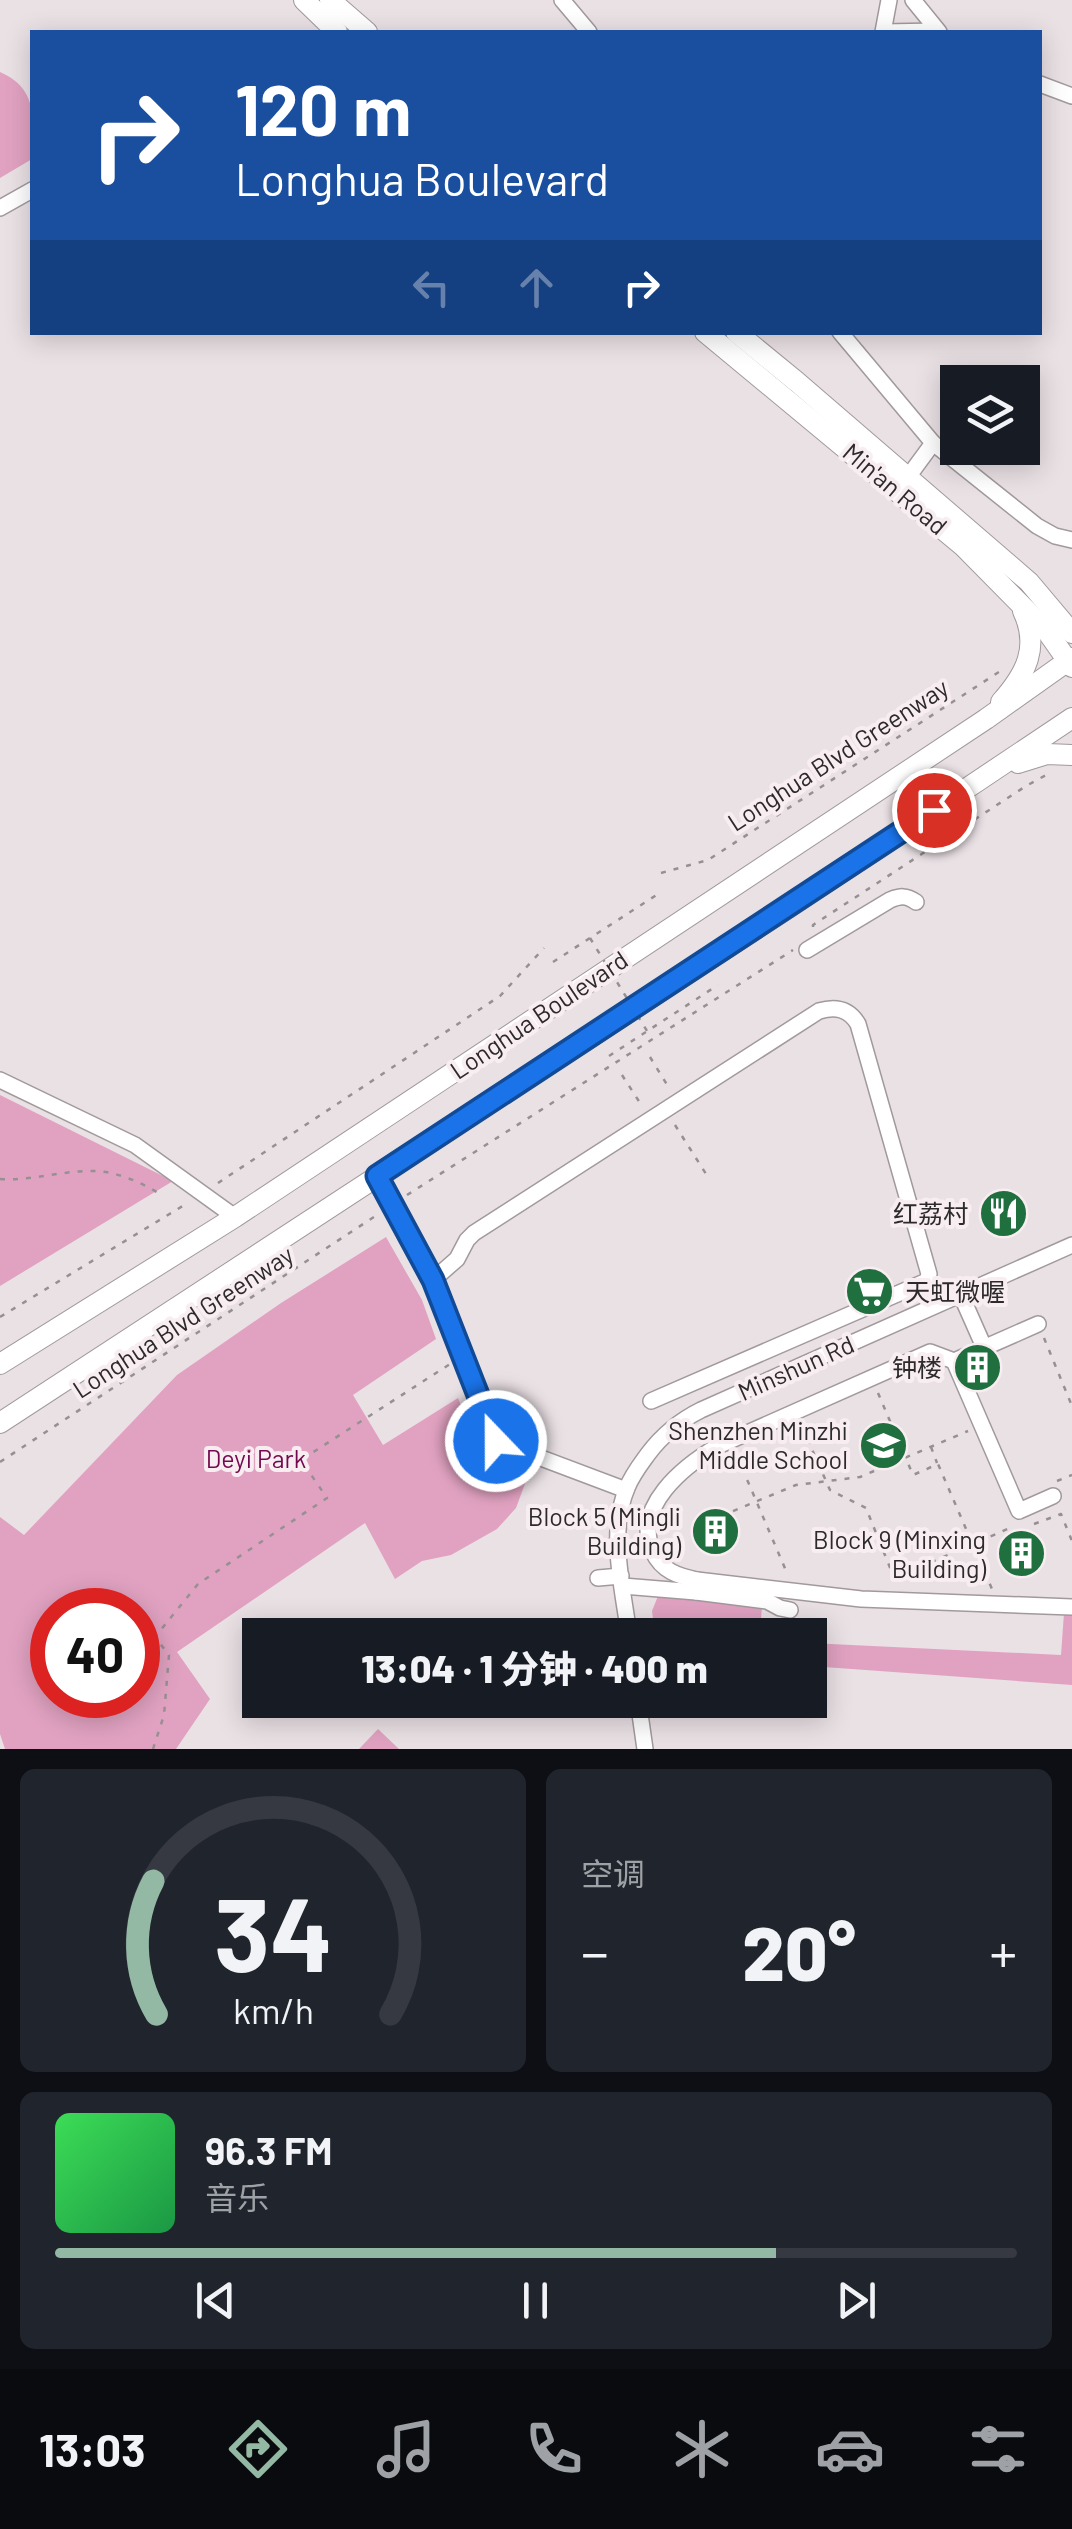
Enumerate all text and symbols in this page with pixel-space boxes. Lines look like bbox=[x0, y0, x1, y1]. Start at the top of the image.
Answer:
text: 120 m bbox=[235, 66, 411, 150]
icon: right bbox=[70, 70, 200, 200]
text: Longhua Boulevard bbox=[235, 151, 609, 205]
icon: left bbox=[404, 260, 459, 315]
icon: ahead bbox=[509, 260, 564, 315]
icon: right bbox=[614, 260, 669, 315]
map controls bbox=[940, 365, 1040, 465]
button: layers bbox=[940, 365, 1040, 465]
street label: Min'an Road bbox=[837, 436, 954, 540]
street label: Longhua Blvd Greenway bbox=[722, 672, 953, 837]
pin bbox=[892, 768, 977, 853]
icon: arrive bbox=[907, 783, 962, 838]
street label: Longhua Boulevard bbox=[444, 944, 633, 1085]
restaurant icon: 红荔村 bbox=[977, 1188, 1029, 1240]
place label: 红荔村 bbox=[893, 1198, 968, 1228]
street label: Longhua Blvd Greenway bbox=[67, 1239, 298, 1404]
supermarket icon: 天虹微喔 bbox=[844, 1266, 896, 1318]
place label: 天虹微喔 bbox=[905, 1276, 1005, 1306]
street label: Minshun Rd bbox=[733, 1328, 858, 1406]
building icon: 钟楼 bbox=[951, 1342, 1003, 1394]
place label: 钟楼 bbox=[892, 1352, 942, 1382]
position arrow bbox=[444, 1389, 548, 1493]
place label: Shenzhen Minzhi Middle School bbox=[668, 1415, 848, 1474]
school or university icon: Shenzhen Minzhi Middle School bbox=[857, 1419, 909, 1471]
park label: Deyi Park bbox=[206, 1443, 306, 1473]
place label: Block 5 (Mingli Building) bbox=[528, 1501, 681, 1560]
building icon: Block 5 (Mingli Building) bbox=[690, 1505, 742, 1557]
place label: Block 9 (Minxing Building) bbox=[813, 1524, 986, 1583]
building icon: Block 9 (Minxing Building) bbox=[995, 1528, 1047, 1580]
speed limit sign: 40 bbox=[30, 1588, 160, 1718]
text: 13:04 · 1 分钟 · 400 m bbox=[361, 1645, 708, 1691]
text: 空调 bbox=[581, 1854, 645, 1892]
text: 34 bbox=[213, 1868, 333, 1993]
text: 20° bbox=[742, 1906, 856, 1996]
text: − bbox=[581, 1918, 609, 1984]
text: + bbox=[989, 1918, 1017, 1984]
text: km/h bbox=[233, 1988, 313, 2031]
text: 96.3 FM bbox=[205, 2127, 332, 2173]
text: 音乐 bbox=[205, 2178, 269, 2216]
icon: previous bbox=[188, 2273, 243, 2328]
icon: pause bbox=[508, 2273, 563, 2328]
icon: next bbox=[829, 2273, 884, 2328]
icon: directions bbox=[223, 2414, 293, 2484]
icon: music bbox=[371, 2414, 441, 2484]
icon: phone bbox=[519, 2414, 589, 2484]
icon: climate bbox=[667, 2414, 737, 2484]
icon: car bbox=[815, 2414, 885, 2484]
icon: filters bbox=[963, 2414, 1033, 2484]
text: 13:03 bbox=[39, 2422, 146, 2476]

